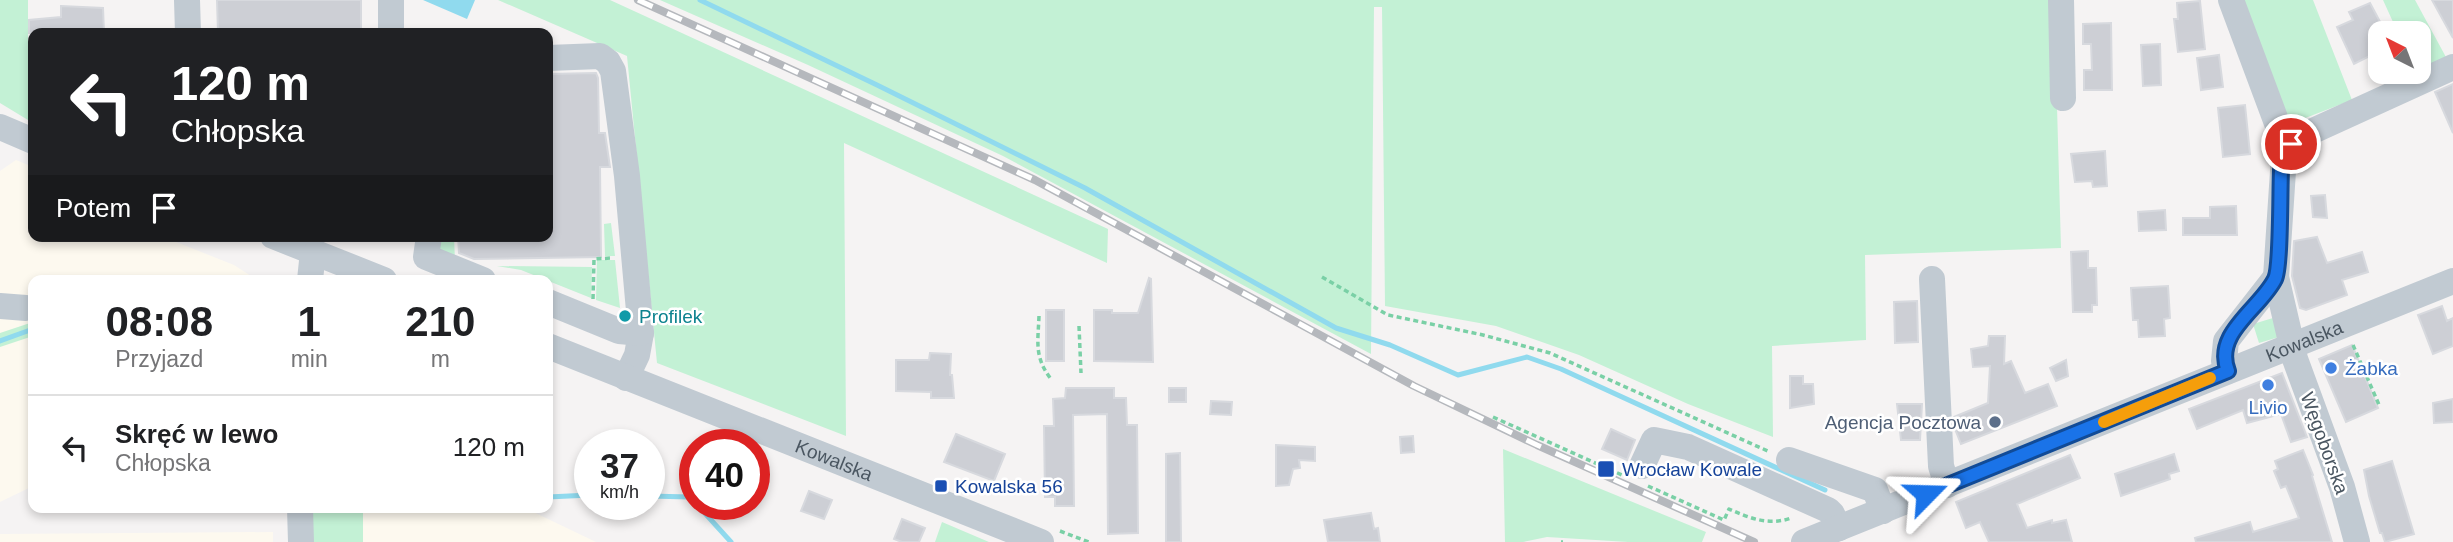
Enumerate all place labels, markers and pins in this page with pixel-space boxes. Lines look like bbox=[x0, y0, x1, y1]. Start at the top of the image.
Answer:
pin bbox=[2261, 114, 2321, 174]
place label: Profilek bbox=[639, 306, 703, 327]
marker: Profilek bbox=[617, 308, 633, 324]
place label: Żabka bbox=[2345, 358, 2398, 379]
marker: Żabka bbox=[2323, 360, 2339, 376]
marker: Livio bbox=[2260, 377, 2276, 393]
place label: Livio bbox=[2248, 397, 2288, 418]
place label: Agencja Pocztowa bbox=[1825, 412, 1981, 433]
marker: Agencja Pocztowa bbox=[1987, 414, 2003, 430]
marker: Wrocław Kowale bbox=[1596, 459, 1616, 479]
place label: Wrocław Kowale bbox=[1622, 459, 1762, 480]
place label: Kowalska 56 bbox=[955, 476, 1063, 497]
marker: Kowalska 56 bbox=[933, 478, 949, 494]

